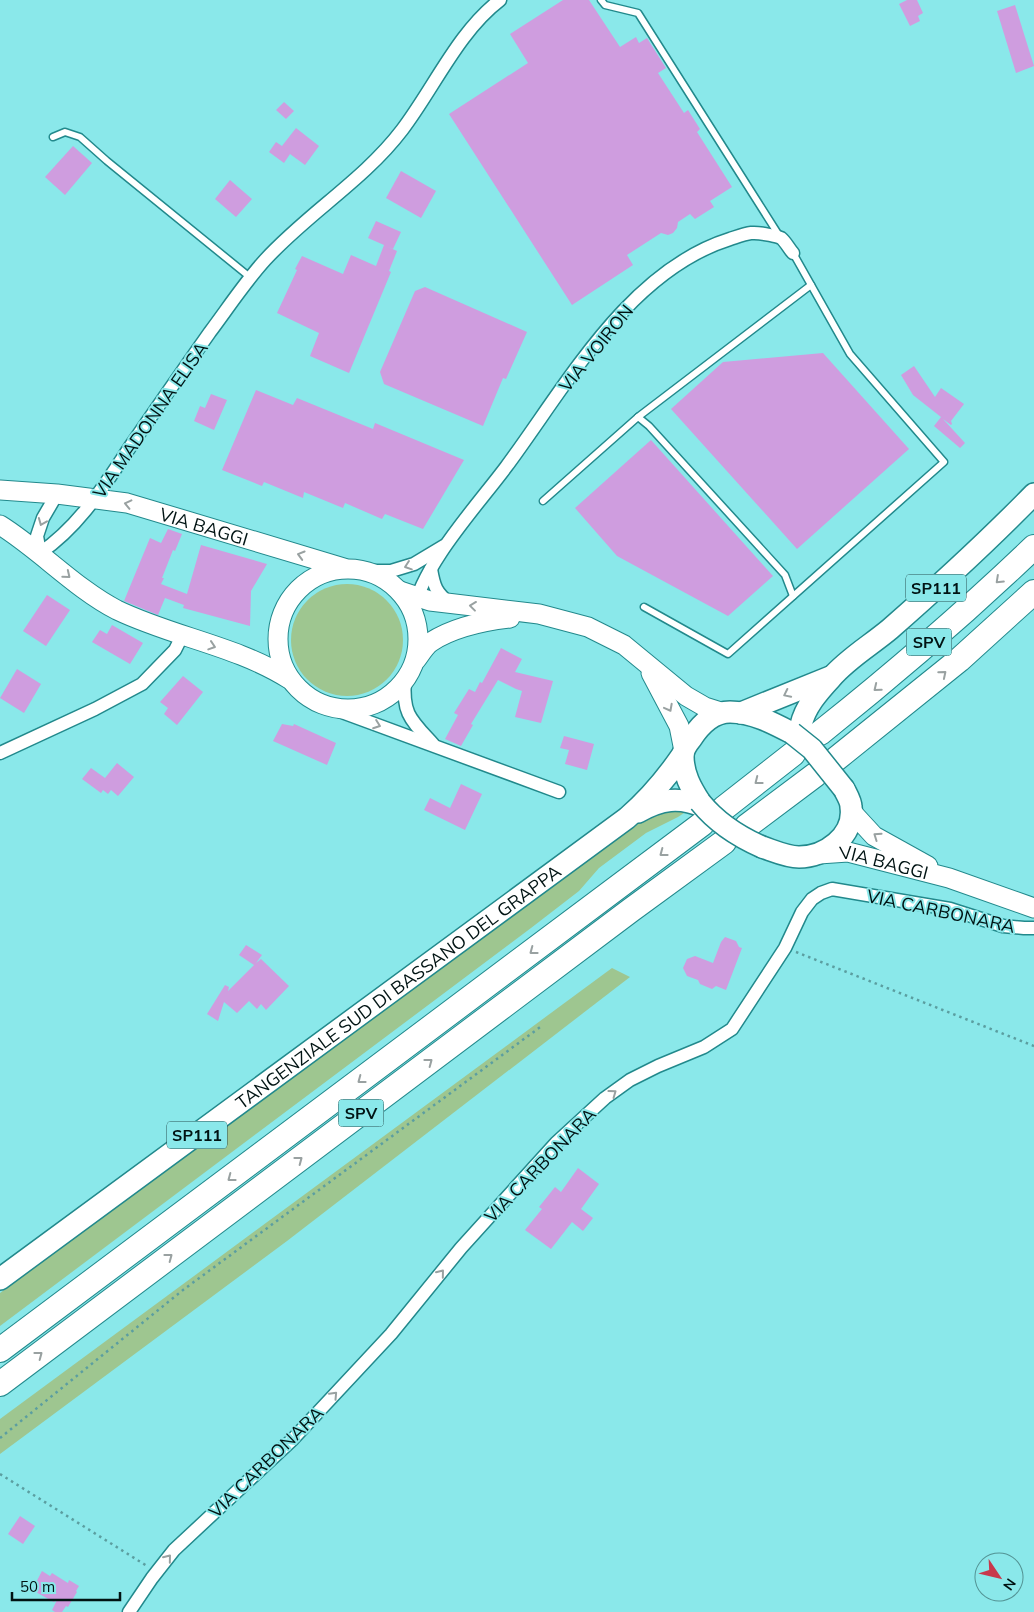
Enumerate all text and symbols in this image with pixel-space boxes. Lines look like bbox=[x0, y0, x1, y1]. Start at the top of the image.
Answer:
street label: VIA VOIRON bbox=[554, 300, 638, 396]
street label: VIA MADONNA ELISA bbox=[87, 337, 213, 503]
one-way arrow bbox=[124, 499, 133, 510]
street label: VIA BAGGI bbox=[157, 502, 251, 550]
one-way arrow bbox=[38, 517, 48, 526]
one-way arrow bbox=[297, 550, 305, 560]
one-way arrow bbox=[405, 560, 413, 570]
one-way arrow bbox=[62, 569, 71, 578]
road number: SP111 bbox=[906, 574, 966, 602]
one-way arrow bbox=[995, 574, 1004, 583]
one-way arrow bbox=[469, 601, 477, 612]
road number: SPV bbox=[906, 628, 952, 656]
one-way arrow bbox=[207, 640, 216, 650]
one-way arrow bbox=[937, 671, 946, 679]
one-way arrow bbox=[874, 682, 883, 690]
one-way arrow bbox=[783, 688, 792, 698]
one-way arrow bbox=[663, 703, 673, 712]
one-way arrow bbox=[372, 719, 381, 729]
one-way arrow bbox=[755, 775, 764, 784]
one-way arrow bbox=[873, 833, 883, 842]
street label: VIA BAGGI bbox=[838, 840, 931, 884]
one-way arrow bbox=[660, 848, 669, 856]
street label: TANGENZIALE SUD DI BASSANO DEL GRAPPA bbox=[231, 859, 565, 1114]
street label: VIA CARBONARA bbox=[865, 884, 1017, 938]
one-way arrow bbox=[529, 945, 539, 954]
one-way arrow bbox=[423, 1059, 433, 1068]
one-way arrow bbox=[357, 1074, 367, 1083]
one-way arrow bbox=[607, 1090, 617, 1099]
road number: SPV bbox=[338, 1100, 384, 1126]
street label: VIA CARBONARA bbox=[479, 1103, 601, 1227]
road number: SP111 bbox=[167, 1122, 227, 1148]
one-way arrow bbox=[293, 1157, 302, 1165]
one-way arrow bbox=[228, 1172, 237, 1180]
one-way arrow bbox=[163, 1254, 173, 1263]
one-way arrow bbox=[435, 1270, 444, 1279]
one-way arrow bbox=[33, 1352, 43, 1361]
one-way arrow bbox=[328, 1392, 337, 1401]
street label: VIA CARBONARA bbox=[204, 1401, 328, 1523]
north arrow bbox=[974, 1552, 1024, 1602]
one-way arrow bbox=[162, 1555, 171, 1564]
scale bar bbox=[12, 1570, 120, 1602]
text: N bbox=[999, 1575, 1020, 1594]
text: 50 m bbox=[20, 1577, 55, 1596]

